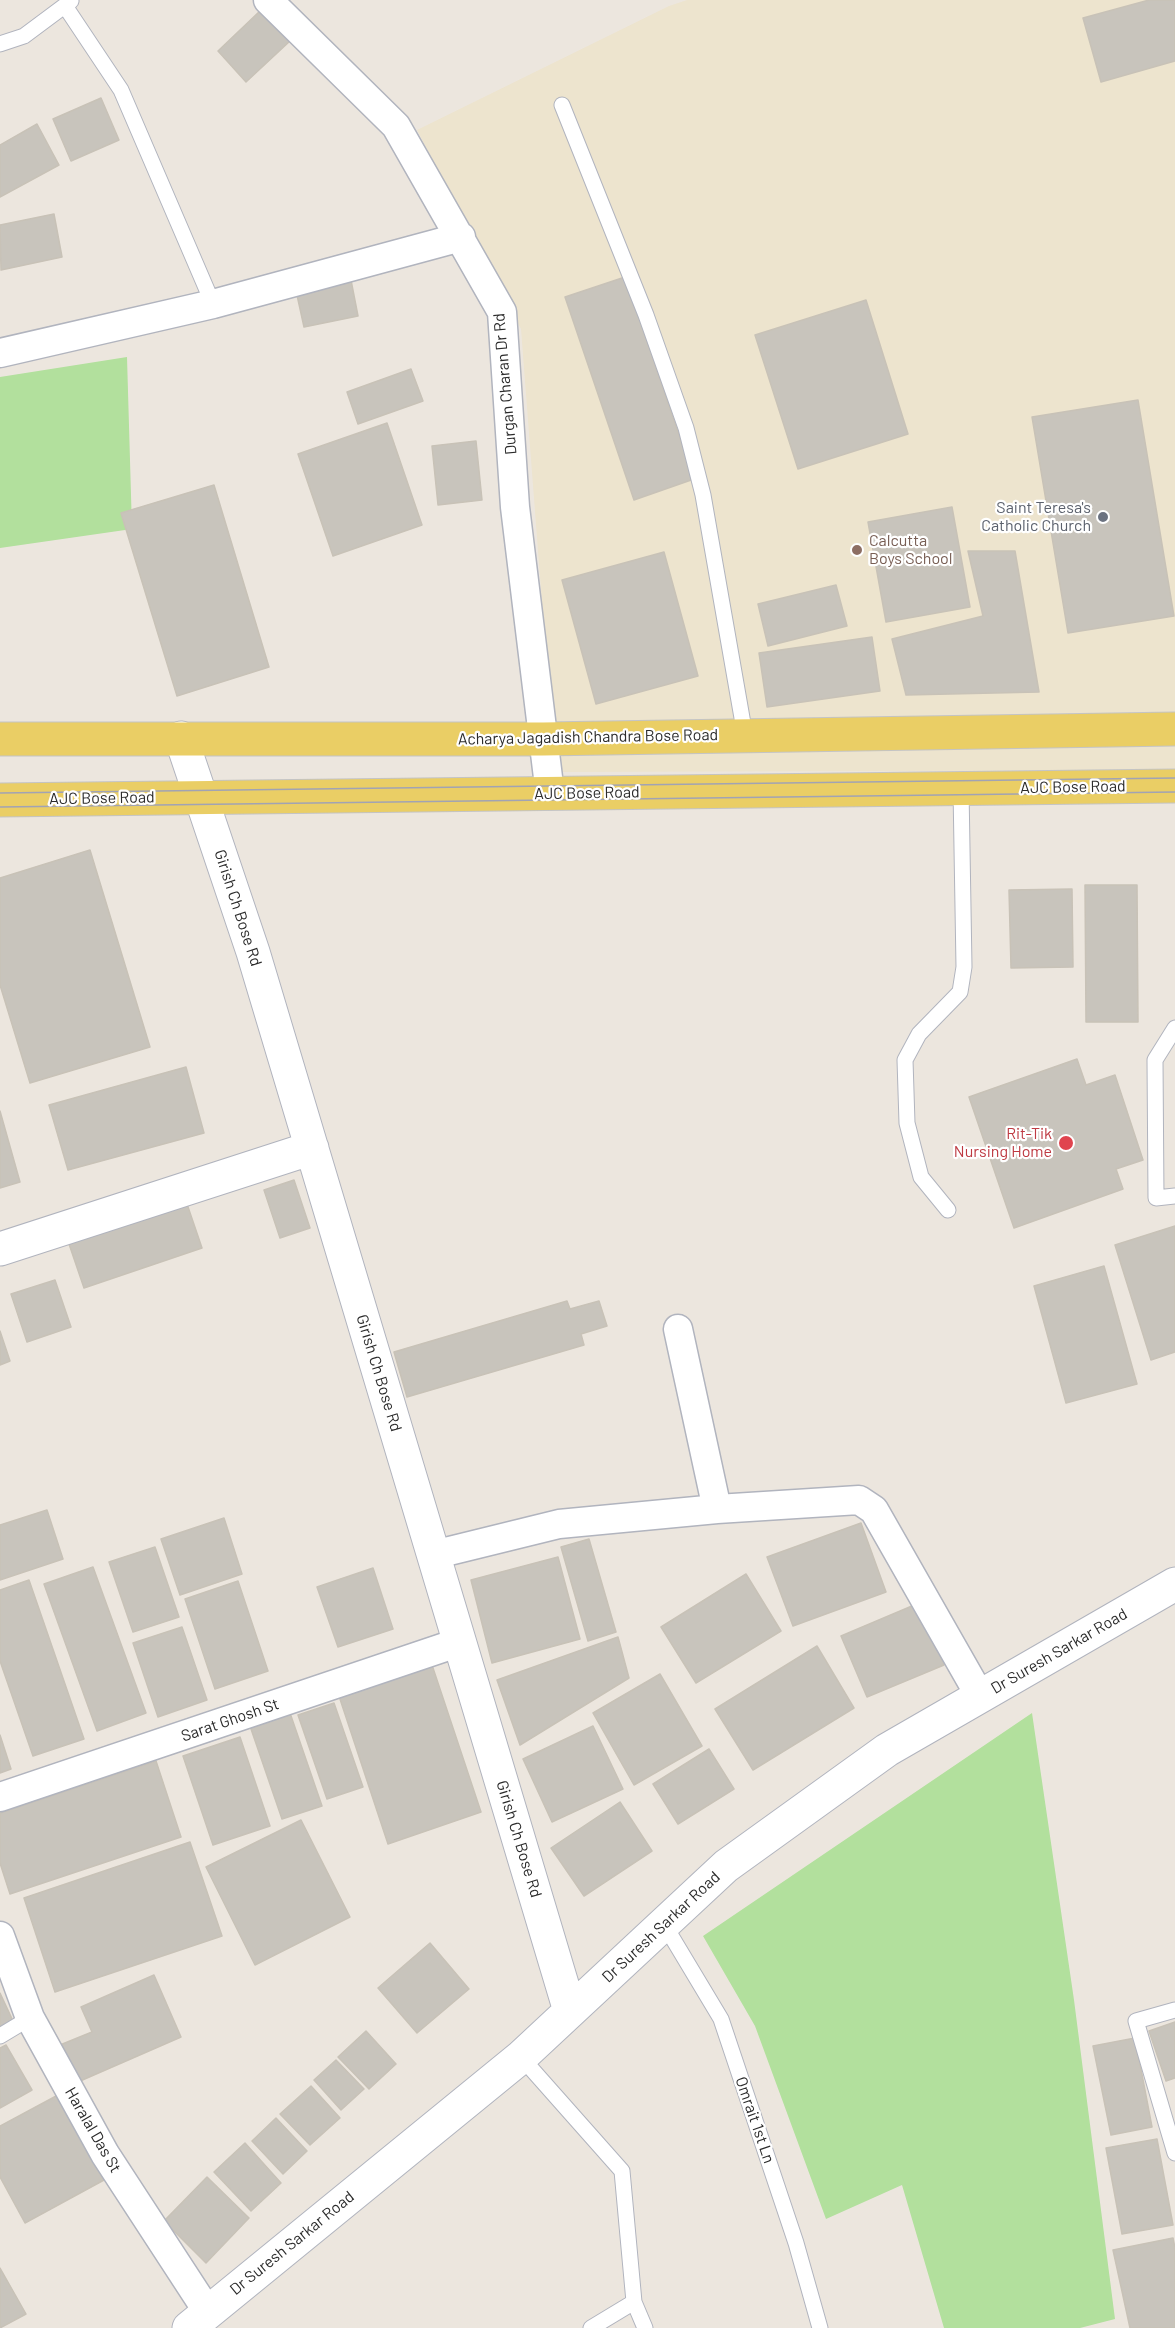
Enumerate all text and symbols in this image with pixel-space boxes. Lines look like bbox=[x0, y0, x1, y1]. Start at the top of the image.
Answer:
street label: Durgan Charan Dr Rd bbox=[489, 312, 521, 456]
place label: Saint Teresa's Catholic Church bbox=[981, 498, 1091, 536]
marker: Saint Teresa's Catholic Church bbox=[1096, 510, 1110, 524]
place label: Calcutta Boys School bbox=[869, 531, 953, 569]
marker: Calcutta Boys School bbox=[850, 543, 864, 557]
street label: Acharya Jagadish Chandra Bose Road bbox=[458, 725, 718, 749]
street label: AJC Bose Road bbox=[1020, 776, 1126, 798]
street label: AJC Bose Road bbox=[534, 782, 640, 804]
street label: AJC Bose Road bbox=[49, 787, 155, 809]
street label: Girish Ch Bose Rd bbox=[210, 847, 266, 969]
place label: Rit-Tik Nursing Home bbox=[954, 1124, 1052, 1162]
marker: Rit-Tik Nursing Home bbox=[1057, 1134, 1075, 1152]
street label: Girish Ch Bose Rd bbox=[352, 1312, 406, 1434]
street label: Dr Suresh Sarkar Road bbox=[987, 1604, 1131, 1698]
street label: Sarat Ghosh St bbox=[179, 1694, 281, 1746]
street label: Girish Ch Bose Rd bbox=[492, 1778, 546, 1900]
street label: Dr Suresh Sarkar Road bbox=[598, 1867, 724, 1987]
street label: Omrait 1st Ln bbox=[731, 2074, 779, 2166]
street label: Haralal Das St bbox=[61, 2084, 125, 2176]
street label: Dr Suresh Sarkar Road bbox=[226, 2187, 358, 2299]

